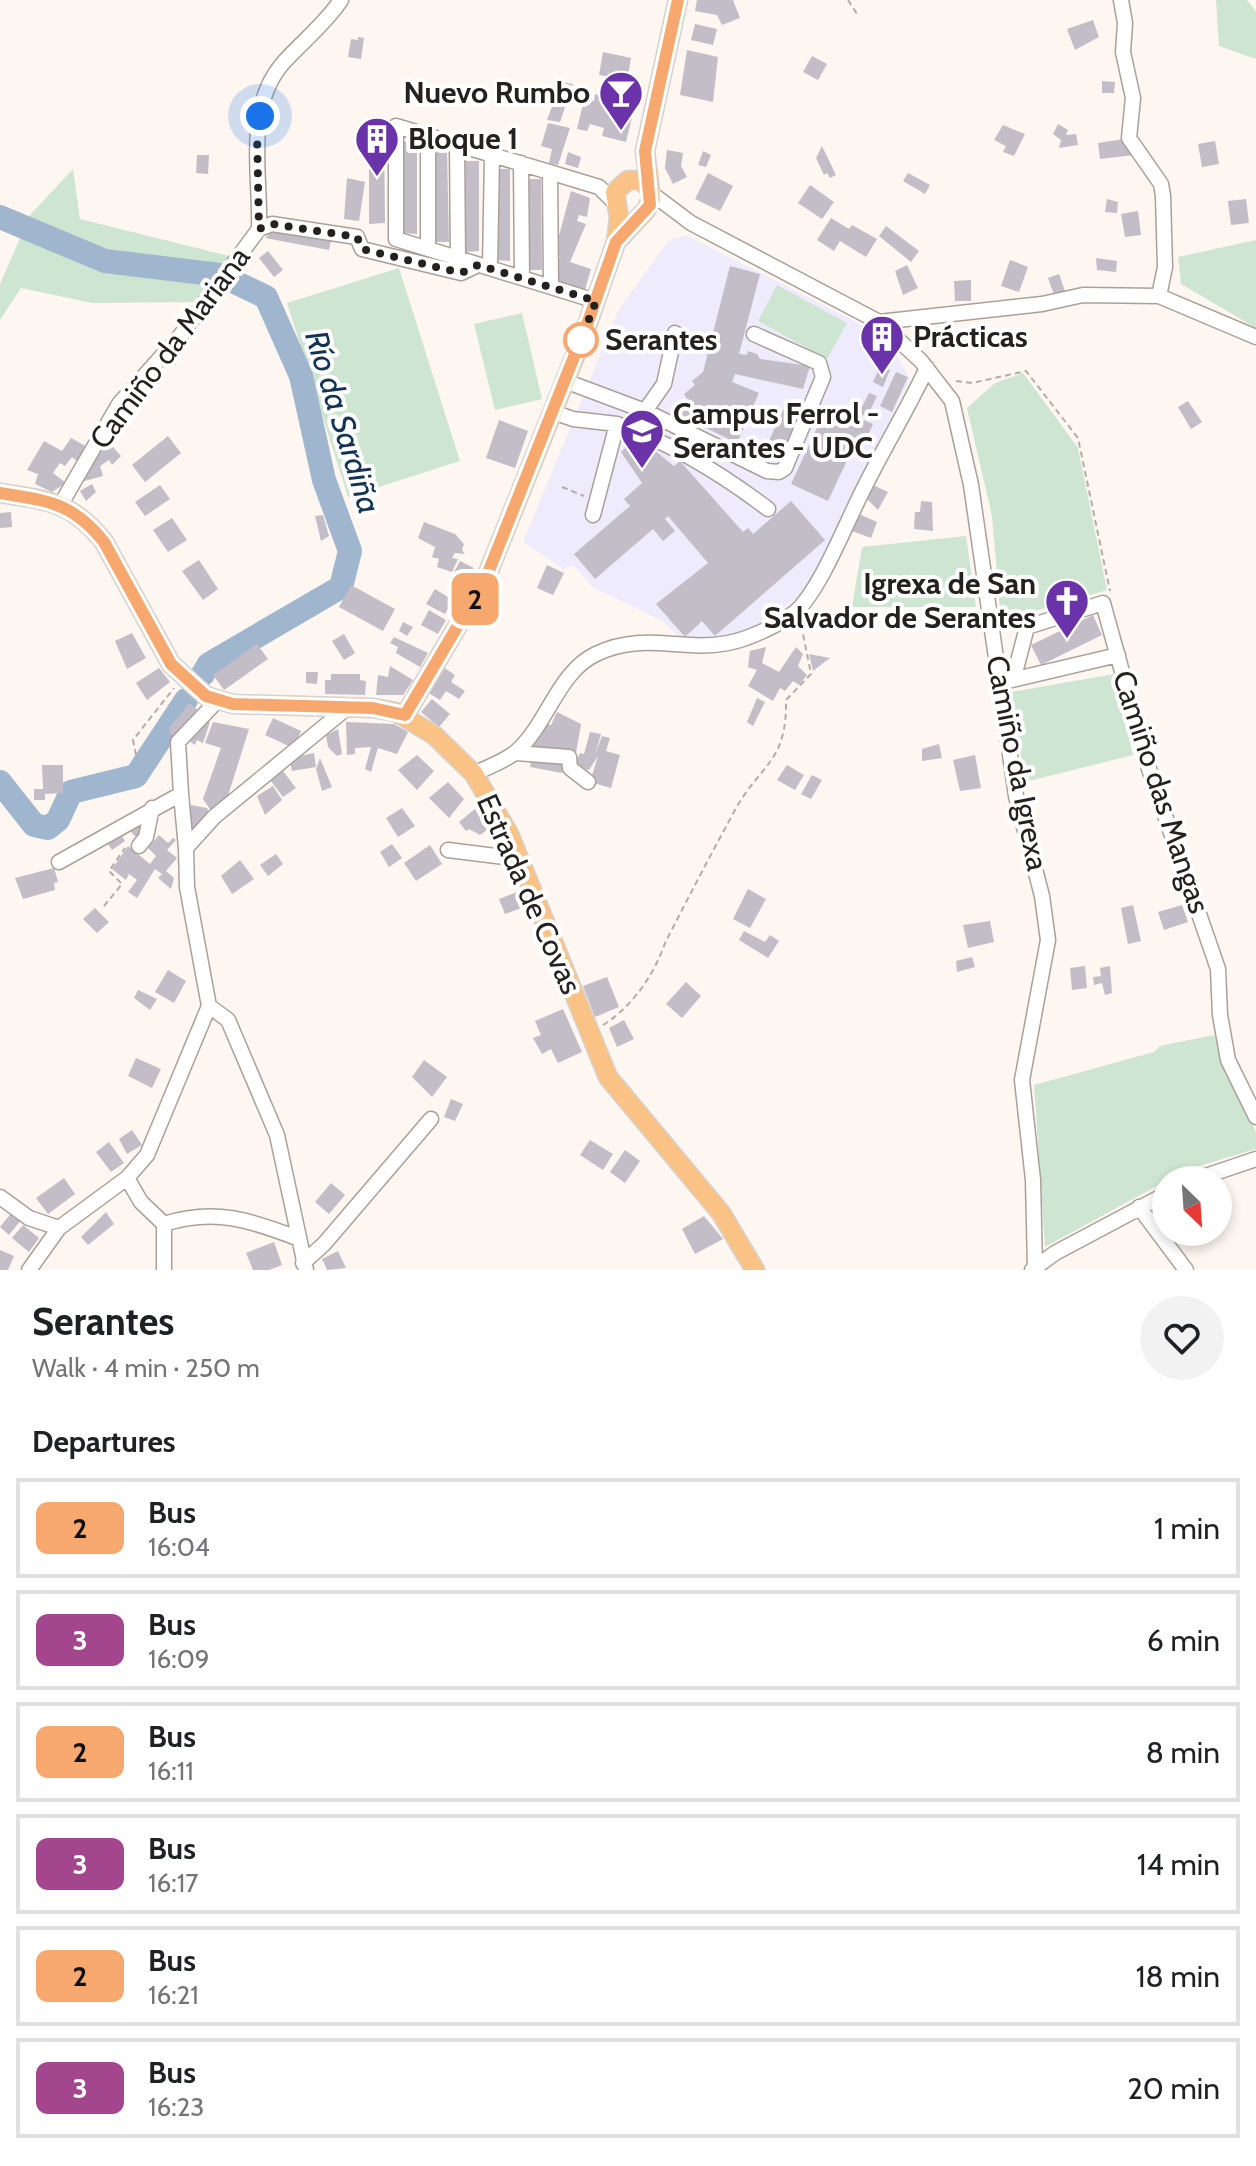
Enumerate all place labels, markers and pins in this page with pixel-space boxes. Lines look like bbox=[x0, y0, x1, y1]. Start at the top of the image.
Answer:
bar icon: Nuevo Rumbo bbox=[597, 69, 645, 132]
place label: Nuevo Rumbo bbox=[404, 74, 590, 111]
building icon: Bloque 1 bbox=[353, 115, 401, 178]
place label: Bloque 1 bbox=[408, 120, 518, 157]
building icon: Prácticas bbox=[858, 313, 906, 376]
place label: Prácticas bbox=[913, 318, 1028, 355]
place label: Serantes bbox=[605, 321, 717, 358]
marker: Serantes bbox=[564, 323, 598, 357]
place label: Campus Ferrol - Serantes - UDC bbox=[673, 395, 879, 466]
school or university icon: Campus Ferrol - Serantes - UDC bbox=[618, 407, 666, 470]
place label: Igrexa de San Salvador de Serantes bbox=[764, 565, 1036, 636]
church icon: Igrexa de San Salvador de Serantes bbox=[1043, 577, 1091, 640]

